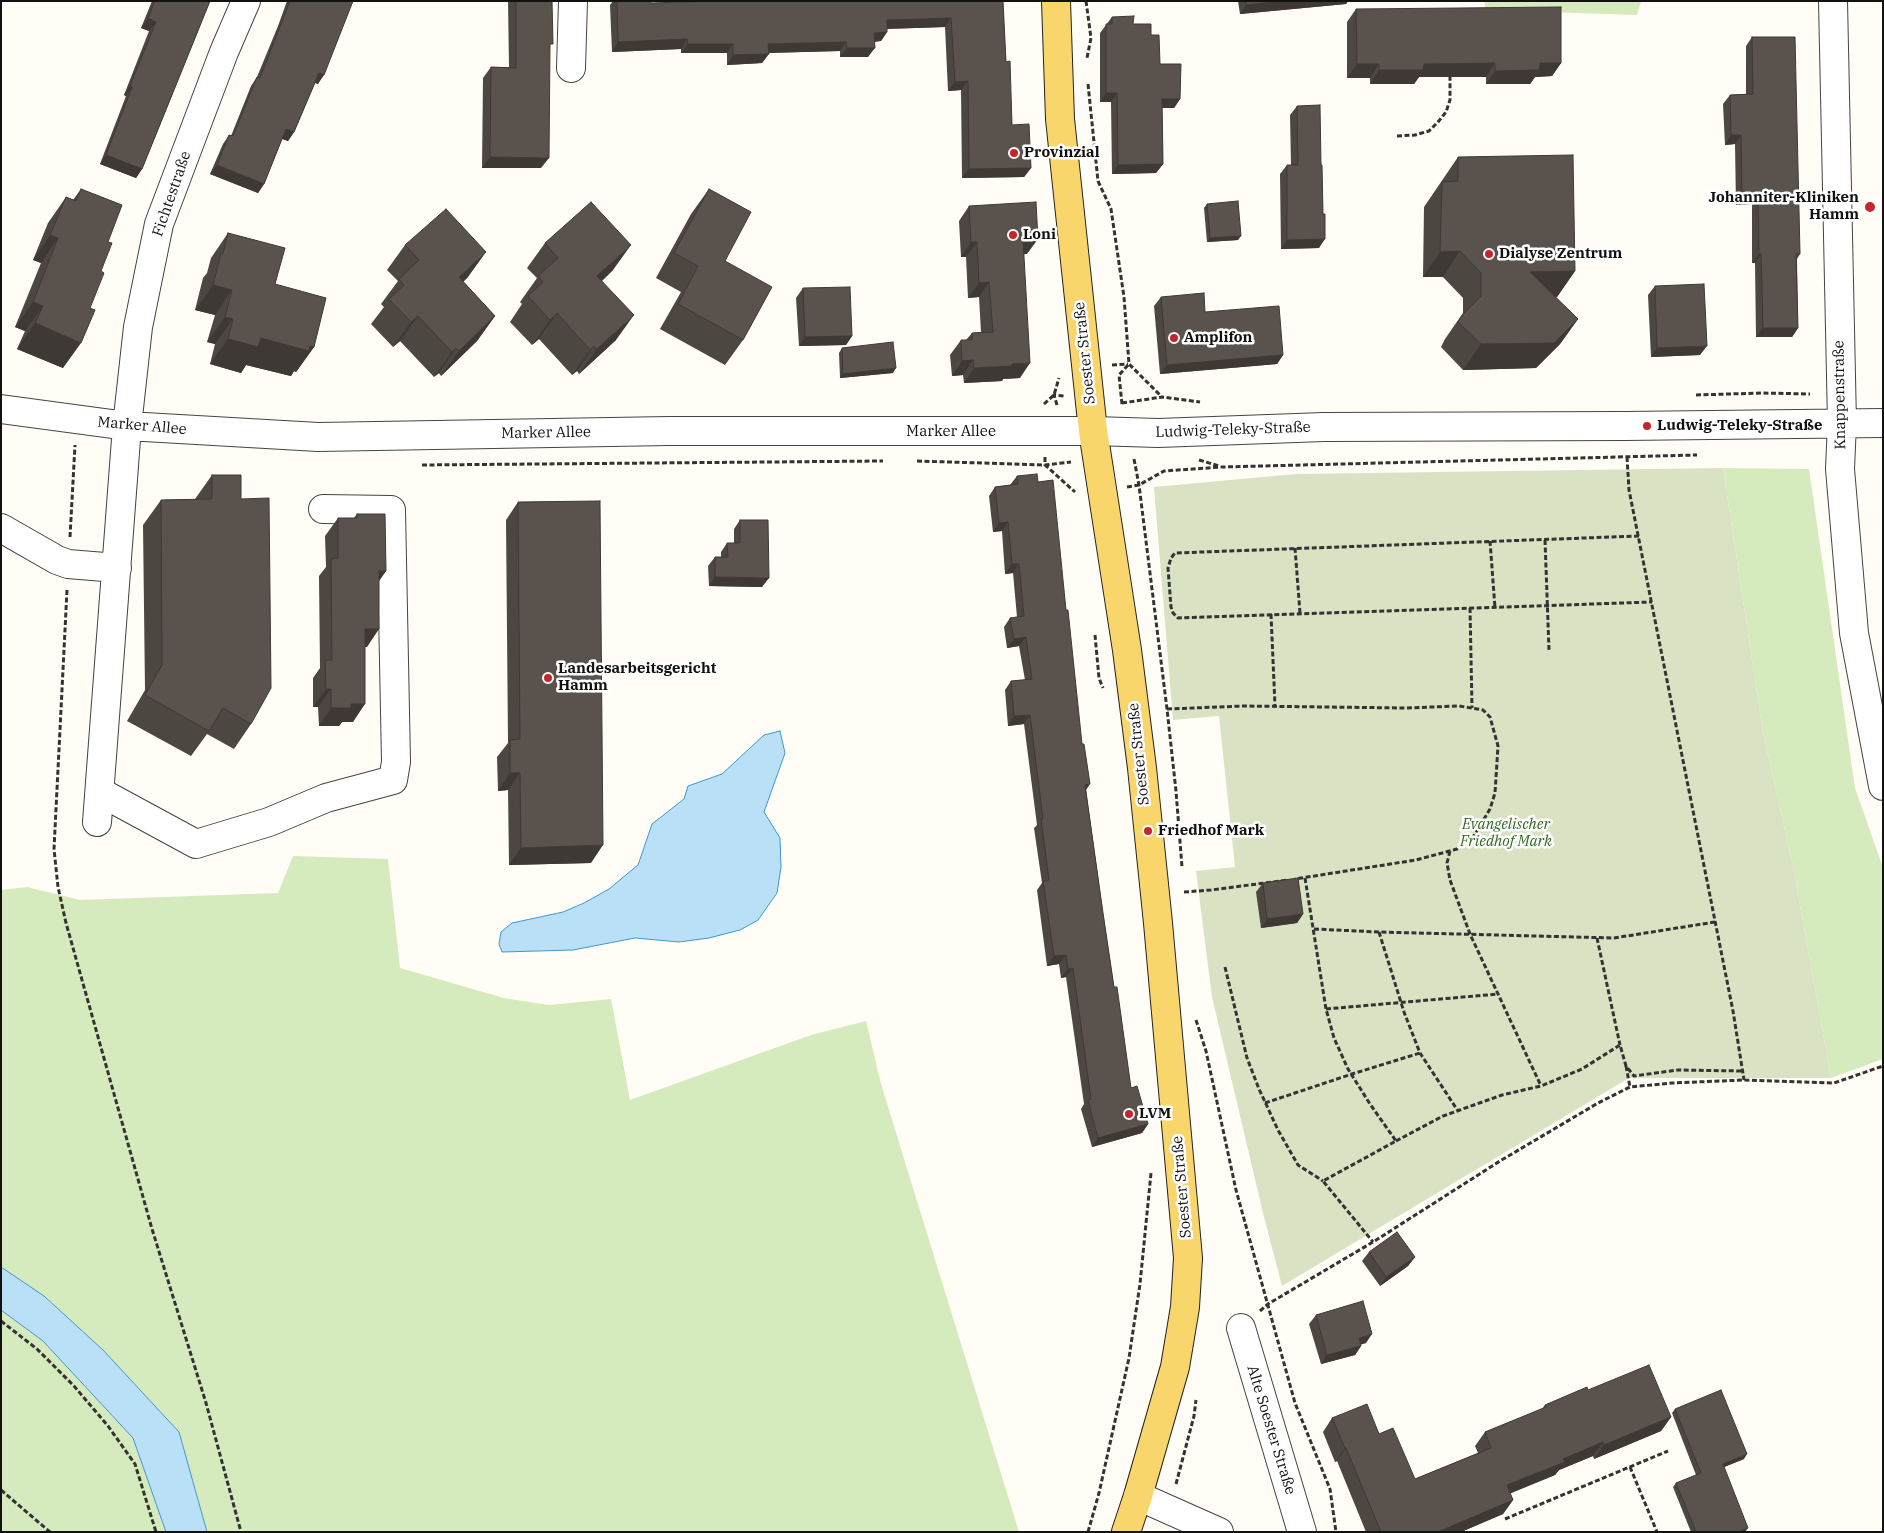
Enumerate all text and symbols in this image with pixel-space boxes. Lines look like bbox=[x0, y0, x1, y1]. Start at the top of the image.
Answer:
place label: Provinzial bbox=[1024, 144, 1100, 162]
marker: Provinzial bbox=[1008, 147, 1020, 159]
street label: Fichtestraße bbox=[149, 149, 195, 239]
place label: Johanniter-Kliniken Hamm bbox=[1708, 189, 1859, 224]
marker: Johanniter-Kliniken Hamm bbox=[1863, 200, 1877, 214]
place label: Loni bbox=[1023, 226, 1056, 244]
marker: Loni bbox=[1007, 229, 1019, 241]
place label: Dialyse Zentrum bbox=[1499, 245, 1622, 263]
marker: Dialyse Zentrum bbox=[1483, 248, 1495, 260]
street label: Soester Straße bbox=[1071, 301, 1099, 405]
place label: Amplifon bbox=[1184, 329, 1252, 347]
marker: Amplifon bbox=[1168, 332, 1180, 344]
street label: Knappenstraße bbox=[1830, 340, 1850, 450]
street label: Marker Allee bbox=[96, 413, 188, 439]
place label: Ludwig-Teleky-Straße bbox=[1657, 417, 1822, 435]
street label: Ludwig-Teleky-Straße bbox=[1155, 418, 1311, 442]
marker: Ludwig-Teleky-Straße bbox=[1641, 420, 1653, 432]
street label: Marker Allee bbox=[501, 423, 591, 443]
street label: Marker Allee bbox=[906, 423, 996, 441]
place label: Landesarbeitsgericht Hamm bbox=[558, 660, 716, 695]
marker: Landesarbeitsgericht Hamm bbox=[542, 672, 554, 684]
street label: Soester Straße bbox=[1125, 702, 1153, 806]
park label: Evangelischer Friedhof Mark bbox=[1460, 816, 1552, 851]
place label: Friedhof Mark bbox=[1158, 822, 1264, 840]
marker: Friedhof Mark bbox=[1142, 825, 1154, 837]
place label: LVM bbox=[1139, 1105, 1171, 1123]
marker: LVM bbox=[1123, 1108, 1135, 1120]
street label: Soester Straße bbox=[1169, 1135, 1195, 1239]
street label: Alte Soester Straße bbox=[1243, 1363, 1299, 1497]

